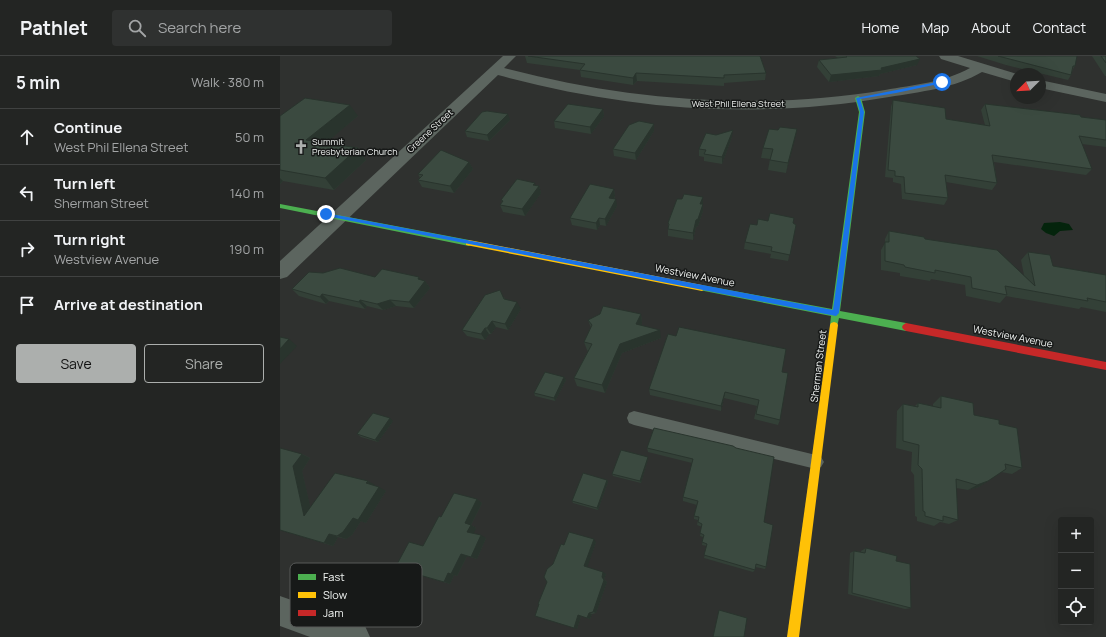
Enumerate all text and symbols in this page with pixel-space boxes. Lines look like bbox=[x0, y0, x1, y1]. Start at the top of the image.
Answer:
search box bbox=[112, 10, 392, 46]
text: Pathlet bbox=[20, 15, 88, 41]
icon: search bbox=[126, 17, 148, 39]
text: Search here bbox=[158, 17, 241, 38]
text: Home bbox=[862, 18, 899, 37]
text: Map bbox=[921, 18, 949, 37]
text: About bbox=[971, 18, 1011, 37]
text: Contact bbox=[1033, 18, 1086, 37]
north arrow bbox=[1010, 68, 1046, 104]
text: 5 min bbox=[16, 71, 60, 94]
text: Walk · 380 m bbox=[191, 73, 264, 91]
route start bbox=[933, 73, 951, 91]
street label: West Phil Ellena Street bbox=[691, 97, 785, 110]
street label: Greene Street bbox=[404, 106, 456, 155]
text: Continue bbox=[54, 117, 122, 138]
icon: ahead bbox=[16, 126, 38, 148]
text: 50 m bbox=[235, 128, 264, 146]
place label: Summit Presbyterian Church bbox=[312, 135, 398, 158]
text: West Phil Ellena Street bbox=[54, 138, 188, 156]
church icon: Summit Presbyterian Church bbox=[293, 139, 309, 155]
text: Turn left bbox=[54, 173, 116, 194]
icon: left bbox=[16, 182, 38, 204]
text: 140 m bbox=[230, 184, 264, 202]
text: Sherman Street bbox=[54, 194, 149, 212]
route end bbox=[317, 205, 335, 223]
text: Turn right bbox=[54, 229, 125, 250]
icon: right bbox=[16, 238, 38, 260]
text: 190 m bbox=[229, 240, 264, 258]
text: Westview Avenue bbox=[54, 250, 159, 268]
street label: Westview Avenue bbox=[654, 260, 736, 290]
icon: arrive bbox=[16, 294, 38, 316]
text: Arrive at destination bbox=[54, 294, 203, 315]
street label: Westview Avenue bbox=[972, 321, 1054, 351]
street label: Sherman Street bbox=[807, 329, 829, 403]
button: Save bbox=[16, 344, 136, 383]
button: Share bbox=[144, 344, 264, 383]
map controls bbox=[1058, 517, 1094, 625]
button: + bbox=[1058, 517, 1094, 553]
button: − bbox=[1058, 553, 1094, 589]
legend bbox=[290, 563, 422, 627]
text: Fast bbox=[323, 569, 345, 584]
text: Slow bbox=[323, 587, 348, 602]
button: locate bbox=[1058, 589, 1094, 625]
text: Jam bbox=[323, 605, 344, 620]

